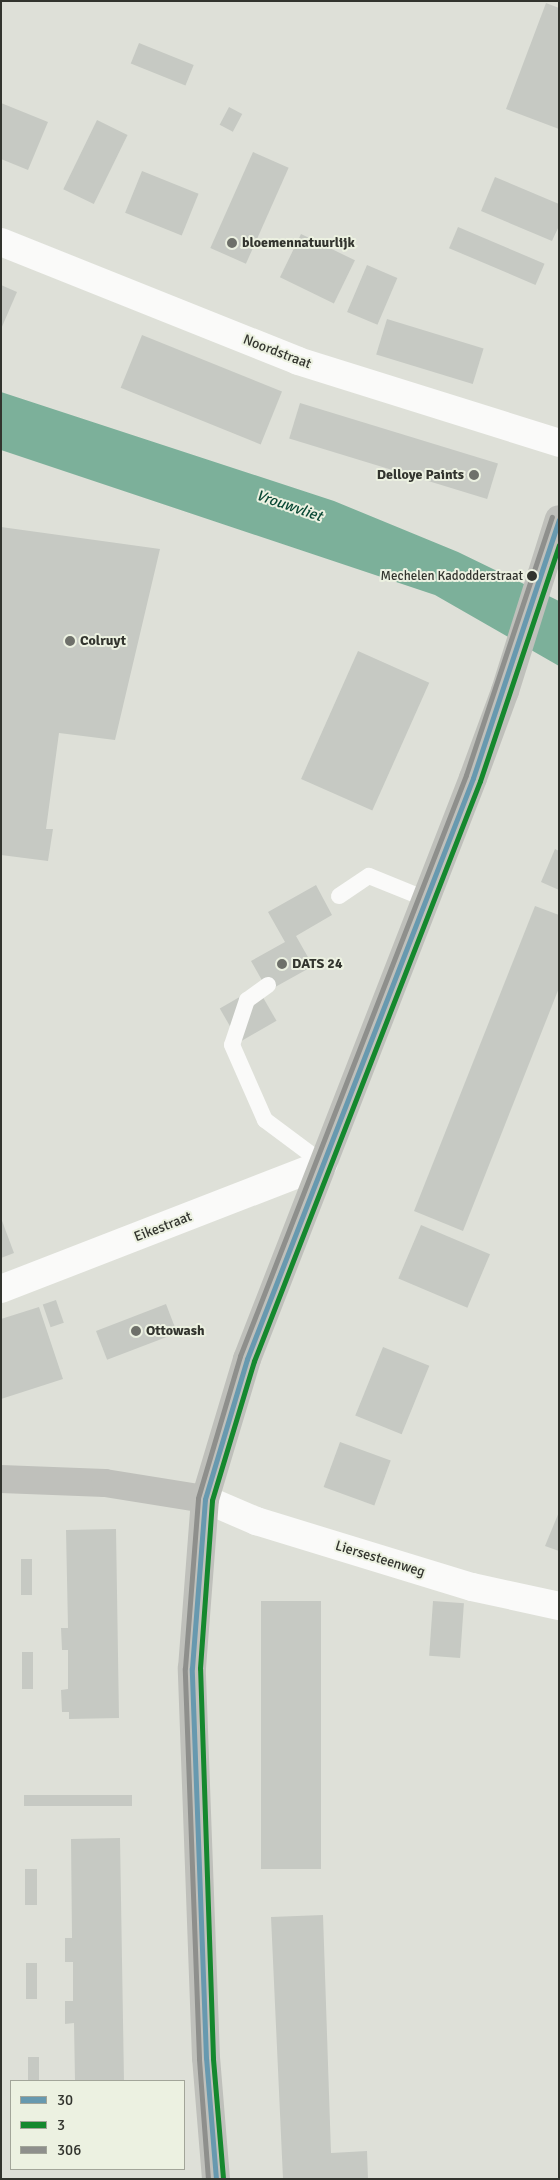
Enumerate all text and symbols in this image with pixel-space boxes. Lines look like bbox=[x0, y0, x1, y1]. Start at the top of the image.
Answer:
place label: bloemennatuurlijk bbox=[242, 235, 355, 251]
marker: bloemennatuurlijk bbox=[226, 237, 238, 249]
street label: Noordstraat bbox=[241, 331, 313, 373]
place label: Delloye Paints bbox=[377, 467, 464, 483]
marker: Delloye Paints bbox=[468, 469, 480, 481]
water label: Vrouwvliet bbox=[254, 486, 324, 526]
place label: Mechelen Kadodderstraat bbox=[381, 568, 523, 584]
marker: Mechelen Kadodderstraat bbox=[527, 571, 537, 581]
place label: Colruyt bbox=[80, 633, 126, 649]
marker: Colruyt bbox=[64, 635, 76, 647]
place label: DATS 24 bbox=[292, 956, 342, 972]
marker: DATS 24 bbox=[276, 958, 288, 970]
street label: Eikestraat bbox=[132, 1208, 194, 1246]
place label: Ottowash bbox=[146, 1323, 204, 1339]
marker: Ottowash bbox=[130, 1325, 142, 1337]
street label: Liersesteenweg bbox=[333, 1537, 427, 1581]
legend bbox=[10, 2080, 185, 2170]
text: 30 bbox=[57, 2091, 73, 2109]
text: 3 bbox=[57, 2116, 65, 2134]
text: 306 bbox=[57, 2141, 81, 2159]

